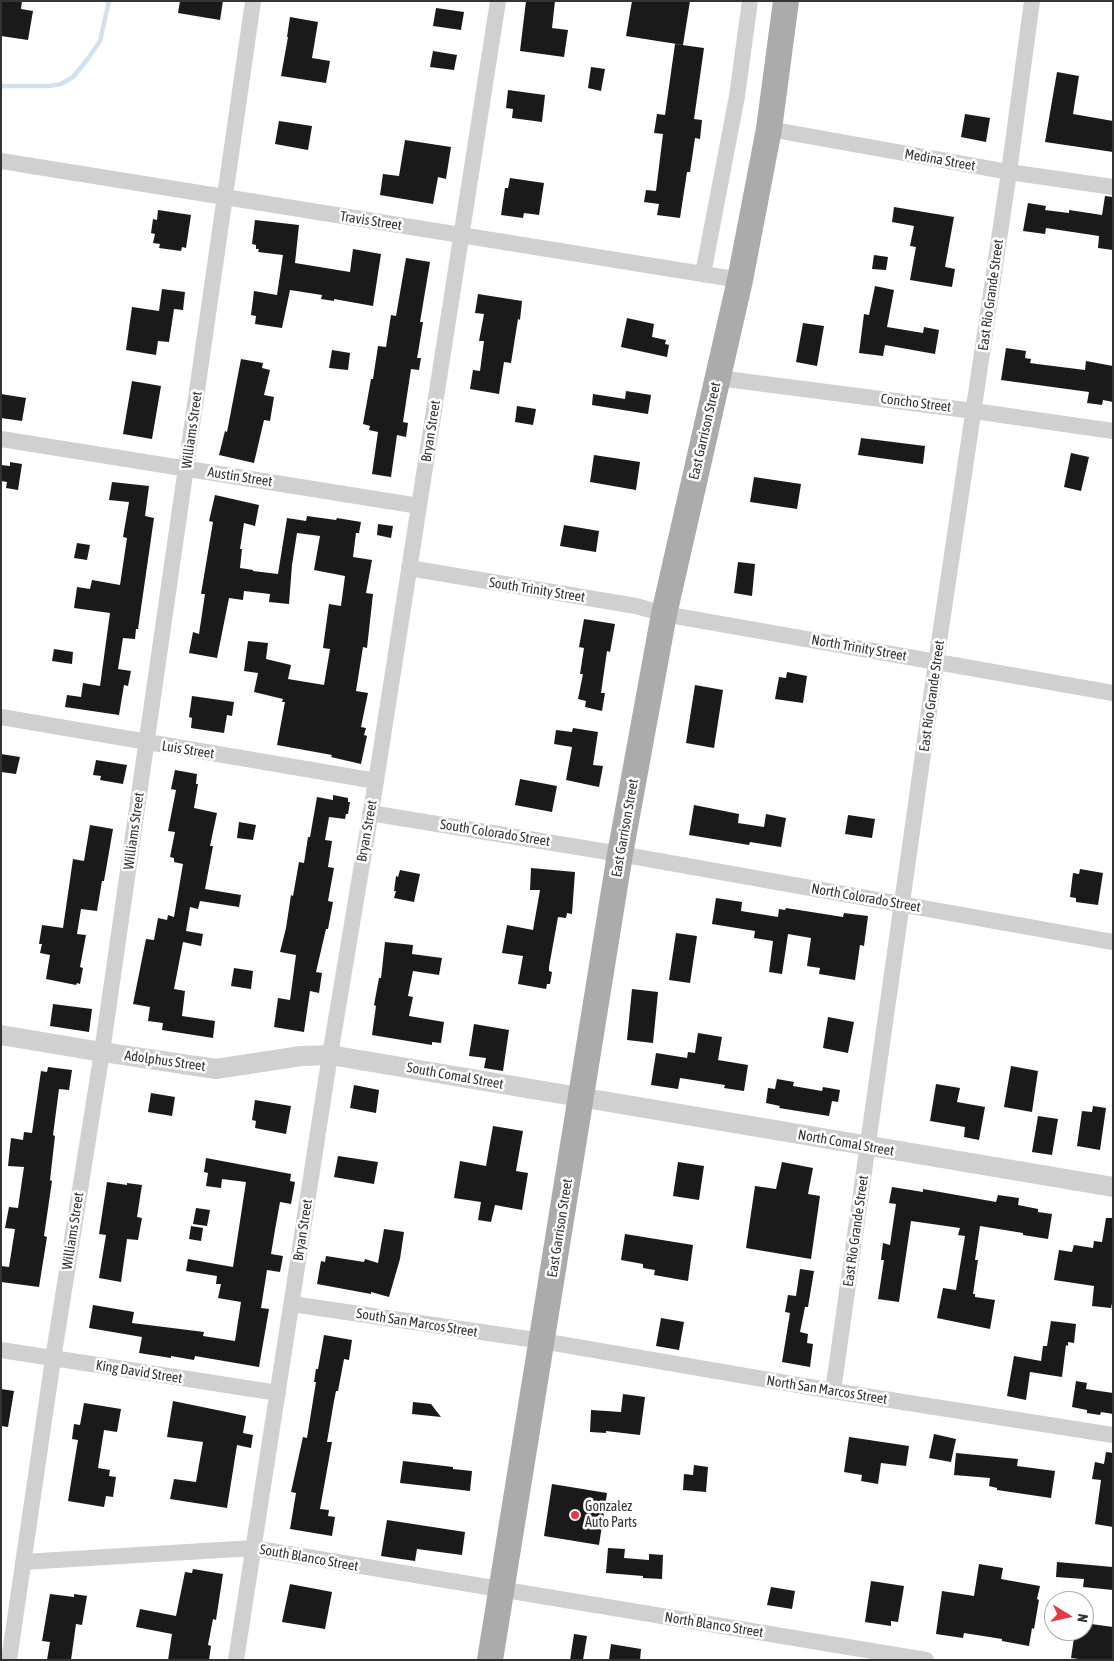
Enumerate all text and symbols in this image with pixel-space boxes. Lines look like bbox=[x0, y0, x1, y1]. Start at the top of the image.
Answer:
street label: Medina Street bbox=[903, 146, 977, 174]
street label: Travis Street bbox=[339, 208, 403, 234]
street label: East Río Grande Street bbox=[975, 238, 1007, 352]
street label: East Garrison Street bbox=[686, 381, 724, 481]
street label: Williams Street bbox=[178, 390, 206, 470]
street label: Concho Street bbox=[880, 390, 952, 416]
street label: Bryan Street bbox=[418, 399, 444, 463]
street label: Austin Street bbox=[206, 464, 274, 490]
street label: South Trinity Street bbox=[488, 574, 586, 606]
street label: North Trinity Street bbox=[810, 631, 908, 665]
street label: East Río Grande Street bbox=[916, 639, 948, 753]
street label: Luis Street bbox=[161, 738, 215, 762]
street label: East Garrison Street bbox=[608, 777, 642, 879]
street label: Williams Street bbox=[120, 791, 148, 871]
street label: Bryan Street bbox=[353, 799, 381, 863]
street label: South Colorado Street bbox=[439, 816, 551, 850]
street label: North Colorado Street bbox=[810, 880, 922, 916]
street label: Adolphus Street bbox=[123, 1047, 207, 1075]
street label: South Comal Street bbox=[405, 1059, 505, 1093]
street label: North Comal Street bbox=[797, 1126, 895, 1160]
street label: East Río Grande Street bbox=[840, 1174, 872, 1288]
street label: East Garrison Street bbox=[544, 1177, 576, 1279]
street label: Williams Street bbox=[59, 1191, 87, 1271]
street label: Bryan Street bbox=[290, 1198, 316, 1262]
street label: South San Marcos Street bbox=[355, 1305, 479, 1341]
street label: King David Street bbox=[95, 1357, 183, 1387]
street label: North San Marcos Street bbox=[765, 1372, 889, 1408]
place label: Gonzalez Auto Parts bbox=[585, 1499, 637, 1531]
marker: Gonzalez Auto Parts bbox=[569, 1509, 581, 1521]
street label: South Blanco Street bbox=[258, 1541, 360, 1575]
north arrow bbox=[1044, 1591, 1094, 1641]
street label: North Blanco Street bbox=[663, 1609, 765, 1641]
text: N bbox=[1074, 1613, 1091, 1624]

